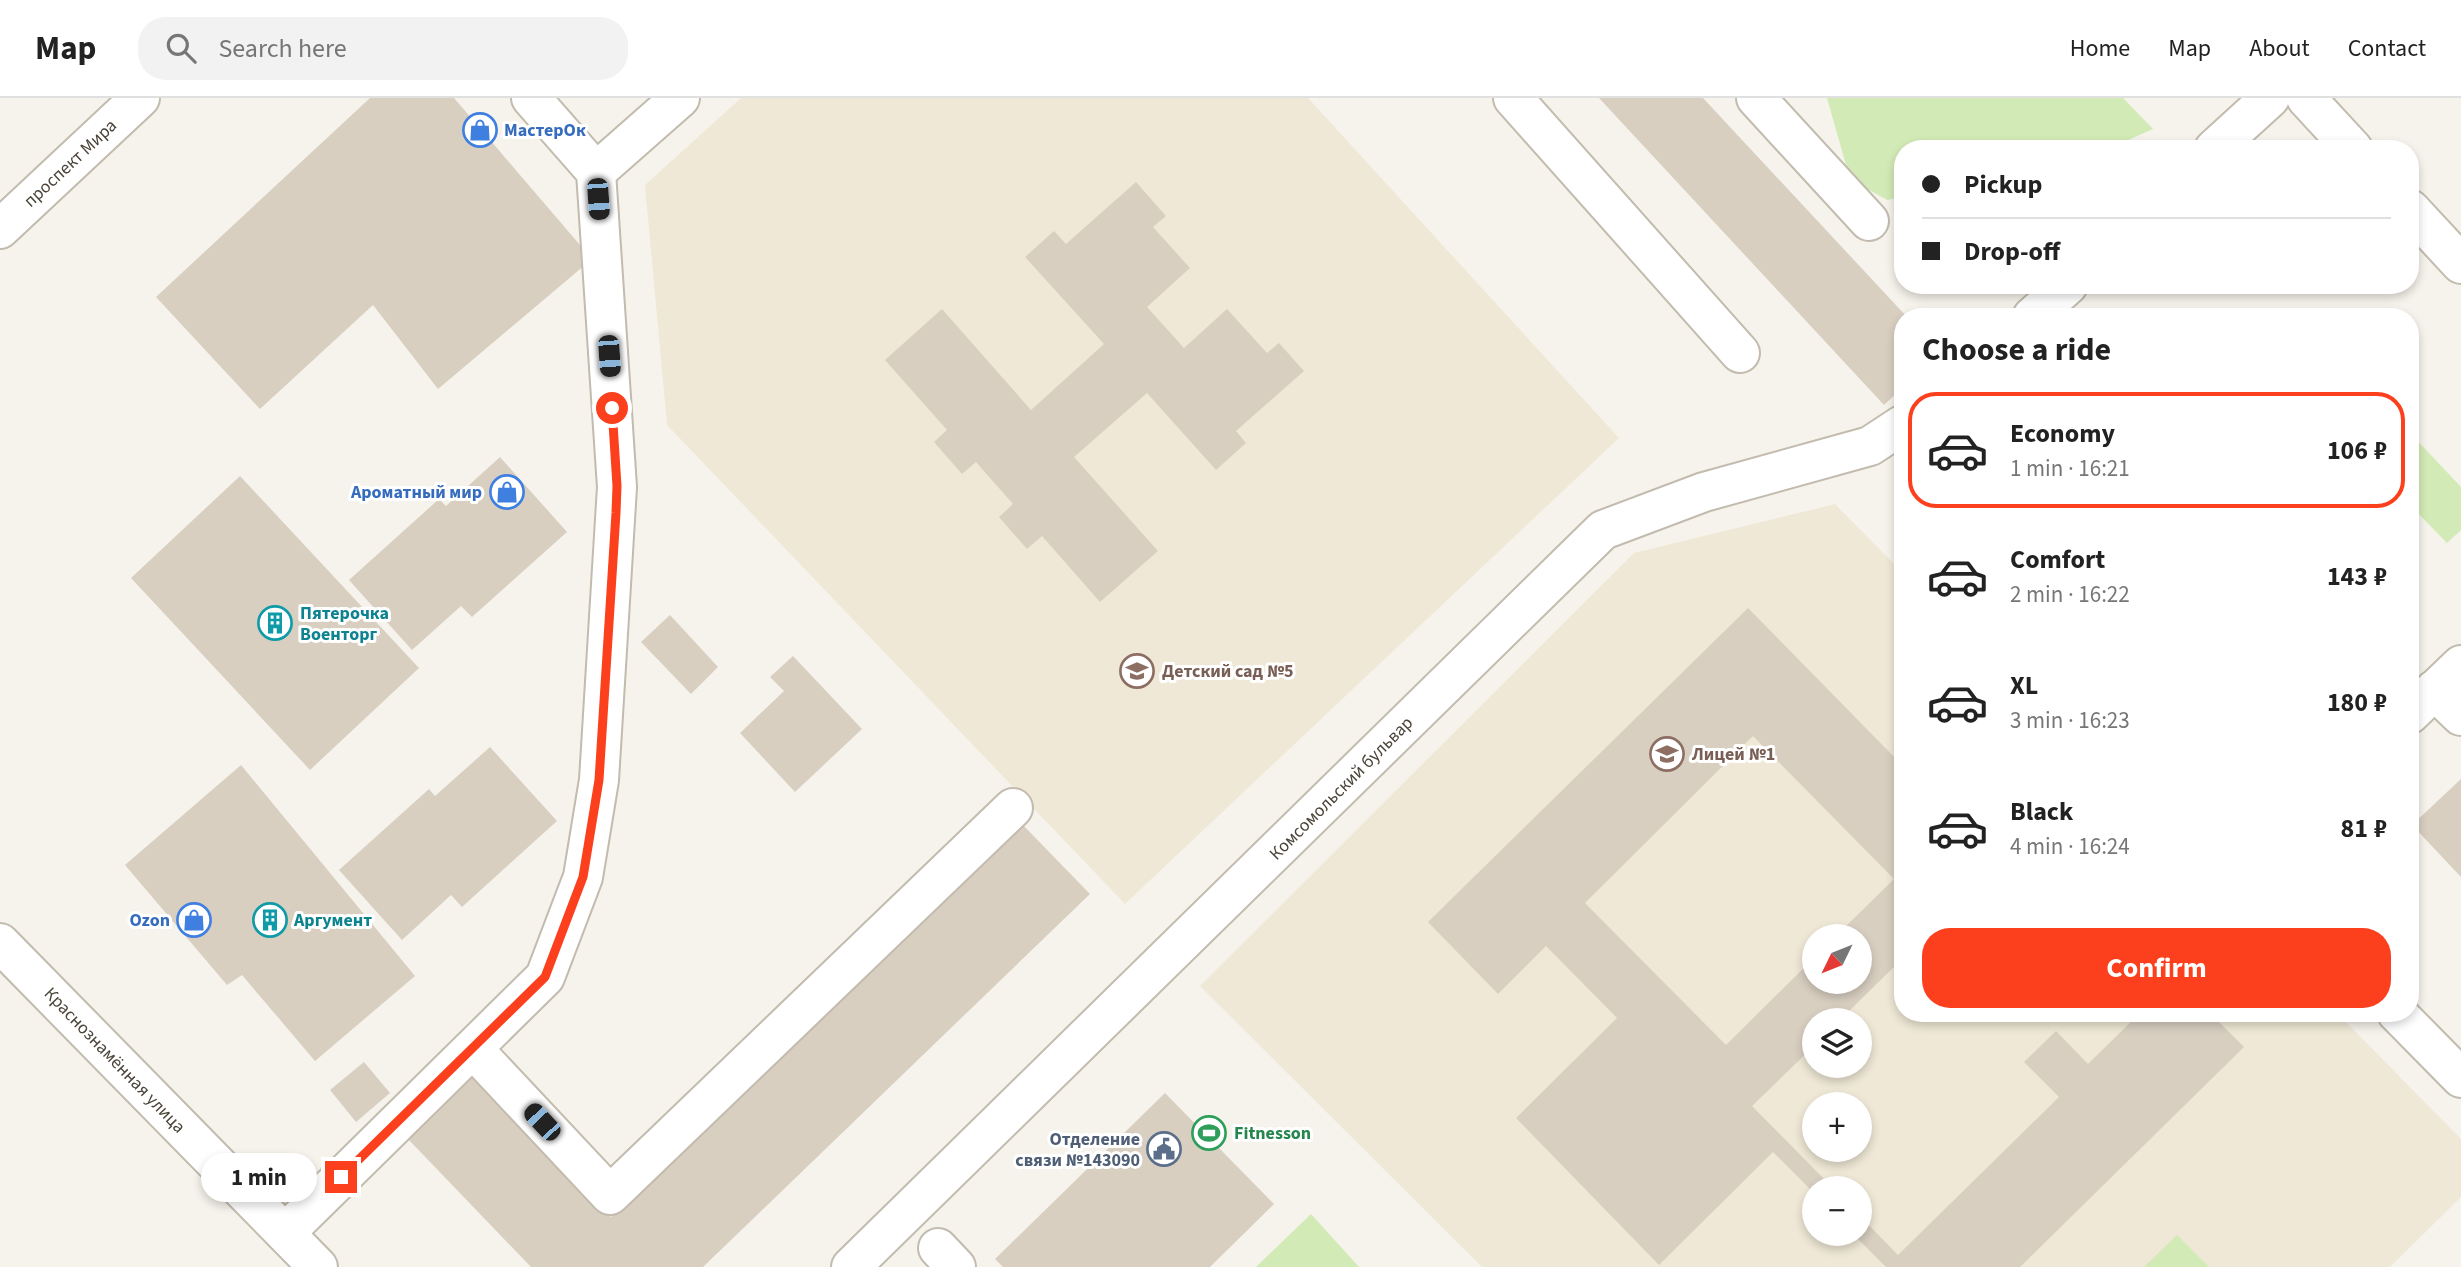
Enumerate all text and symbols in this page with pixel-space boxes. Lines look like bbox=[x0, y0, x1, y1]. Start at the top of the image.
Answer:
search box bbox=[138, 17, 628, 80]
text: Map bbox=[35, 25, 96, 72]
icon: search bbox=[162, 29, 200, 67]
text: Search here bbox=[218, 30, 347, 67]
text: Home bbox=[2070, 31, 2130, 66]
text: Map bbox=[2168, 31, 2211, 66]
text: About bbox=[2249, 31, 2310, 66]
text: Contact bbox=[2348, 31, 2426, 66]
shop icon: МастерОк bbox=[461, 111, 499, 149]
street label: проспект Мира bbox=[18, 114, 123, 213]
place label: МастерОк bbox=[504, 118, 586, 143]
text: Pickup bbox=[1964, 166, 2042, 203]
car bbox=[587, 177, 610, 221]
text: Drop-off bbox=[1964, 233, 2060, 270]
text: Choose a ride bbox=[1922, 327, 2111, 373]
car bbox=[598, 334, 621, 378]
route start bbox=[596, 392, 628, 424]
text: Economy bbox=[2010, 415, 2115, 452]
icon: car bbox=[1926, 419, 1989, 482]
text: 106 ₽ bbox=[2327, 432, 2387, 469]
text: 1 min · 16:21 bbox=[2010, 452, 2130, 485]
shop icon: Ароматный мир bbox=[488, 473, 526, 511]
place label: Ароматный мир bbox=[350, 480, 482, 505]
text: Comfort bbox=[2010, 541, 2105, 578]
icon: car bbox=[1926, 545, 1989, 608]
text: 143 ₽ bbox=[2327, 558, 2387, 595]
text: 2 min · 16:22 bbox=[2010, 578, 2130, 611]
place label: Пятерочка Военторг bbox=[300, 601, 389, 647]
building icon: Пятерочка Военторг bbox=[256, 604, 294, 642]
school or university icon: Детский сад №5 bbox=[1118, 652, 1156, 690]
place label: Детский сад №5 bbox=[1162, 659, 1294, 684]
text: XL bbox=[2010, 667, 2038, 704]
icon: car bbox=[1926, 671, 1989, 734]
text: 180 ₽ bbox=[2327, 684, 2387, 721]
text: 3 min · 16:23 bbox=[2010, 704, 2130, 737]
street label: Комсомольский бульвар bbox=[1264, 711, 1419, 866]
school or university icon: Лицей №1 bbox=[1648, 735, 1686, 773]
place label: Лицей №1 bbox=[1691, 742, 1775, 767]
text: Black bbox=[2010, 793, 2073, 830]
icon: car bbox=[1926, 797, 1989, 860]
text: 81 ₽ bbox=[2341, 810, 2387, 847]
text: 4 min · 16:24 bbox=[2010, 830, 2130, 863]
shop icon: Ozon bbox=[175, 901, 213, 939]
building icon: Аргумент bbox=[251, 901, 289, 939]
place label: Ozon bbox=[130, 908, 170, 933]
place label: Аргумент bbox=[293, 908, 372, 933]
north arrow bbox=[1802, 924, 1872, 994]
map controls bbox=[1802, 924, 1872, 1246]
button: Confirm bbox=[1922, 928, 2391, 1008]
street label: Краснознамённая улица bbox=[38, 982, 191, 1139]
button: layers bbox=[1802, 1008, 1872, 1078]
button: + bbox=[1802, 1092, 1872, 1162]
car bbox=[520, 1099, 565, 1145]
sports icon: Fitnesson bbox=[1190, 1114, 1228, 1152]
place label: Fitnesson bbox=[1234, 1121, 1311, 1146]
place label: Отделение связи №143090 bbox=[1015, 1127, 1140, 1173]
public building icon: Отделение связи №143090 bbox=[1145, 1130, 1183, 1168]
callout: 1 min bbox=[201, 1152, 316, 1202]
text: 1 min bbox=[231, 1161, 287, 1194]
route end bbox=[325, 1161, 357, 1193]
button: − bbox=[1802, 1176, 1872, 1246]

